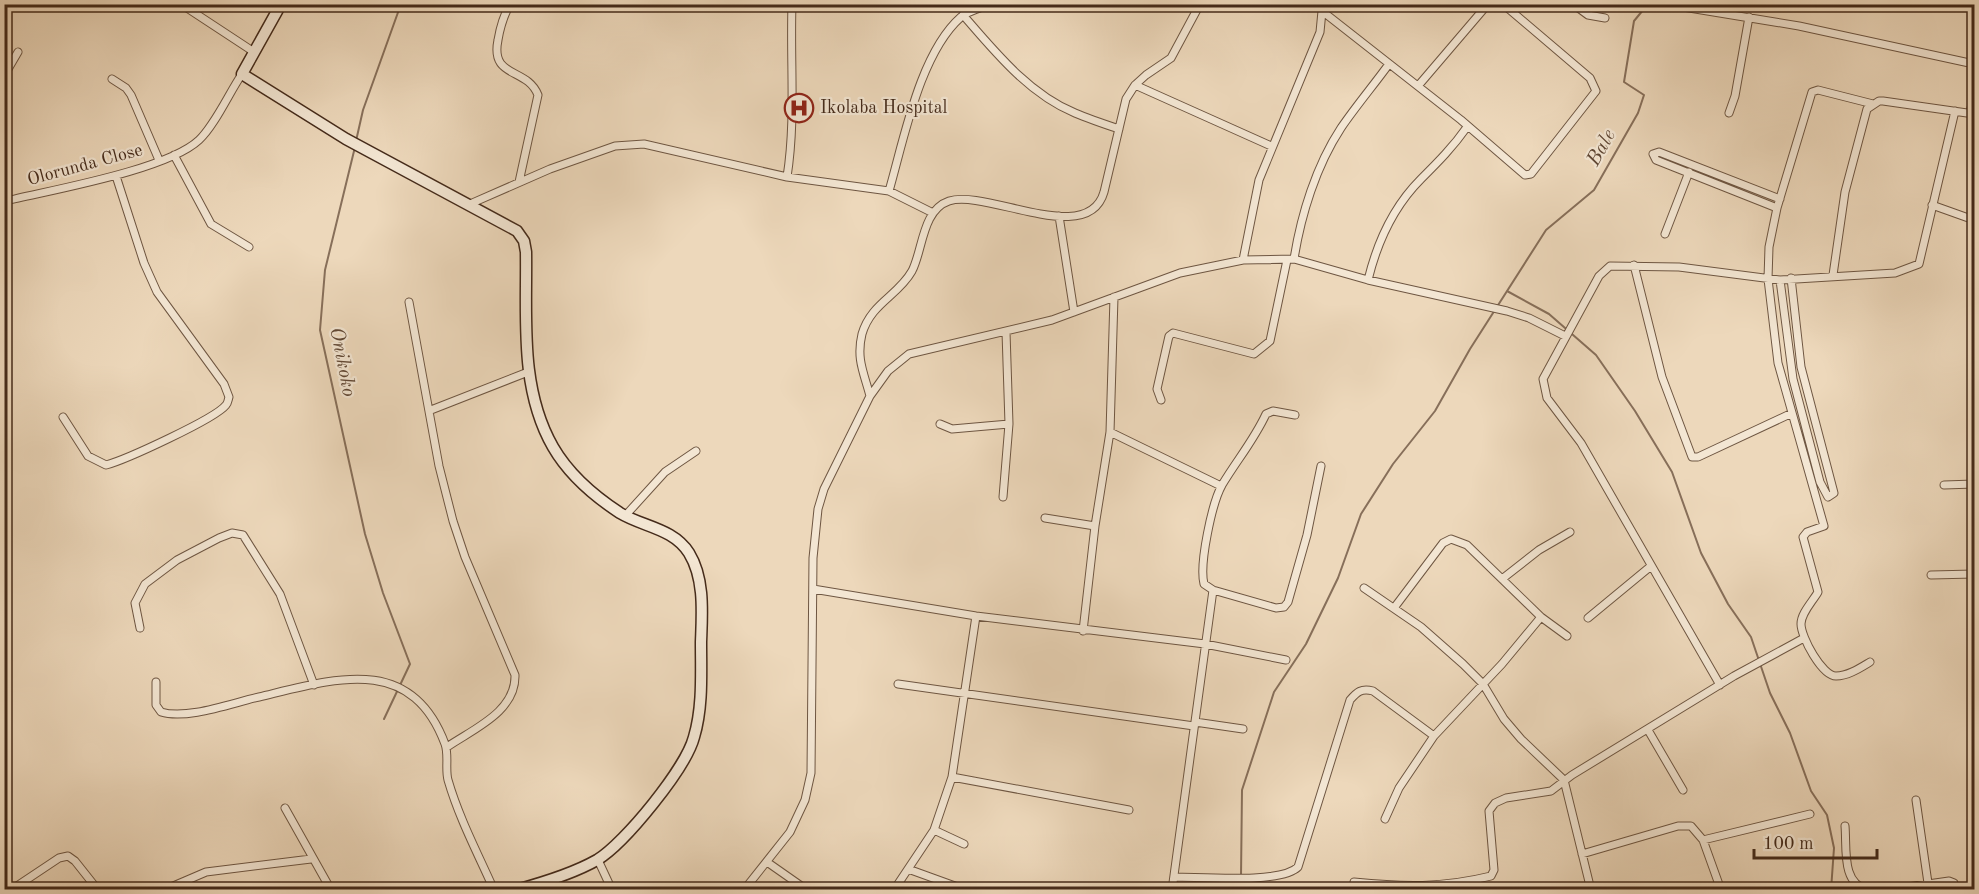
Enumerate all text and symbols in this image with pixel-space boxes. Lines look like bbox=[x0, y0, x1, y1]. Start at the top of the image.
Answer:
hospital icon: Ikolaba Hospital bbox=[783, 92, 815, 124]
place label: Ikolaba Hospital bbox=[820, 99, 948, 117]
water label: Bale bbox=[1583, 126, 1620, 171]
street label: Olorunda Close bbox=[25, 141, 145, 189]
water label: Onikoko bbox=[325, 326, 359, 398]
scale bar bbox=[1754, 822, 1877, 860]
text: 100 m bbox=[1763, 835, 1814, 853]

